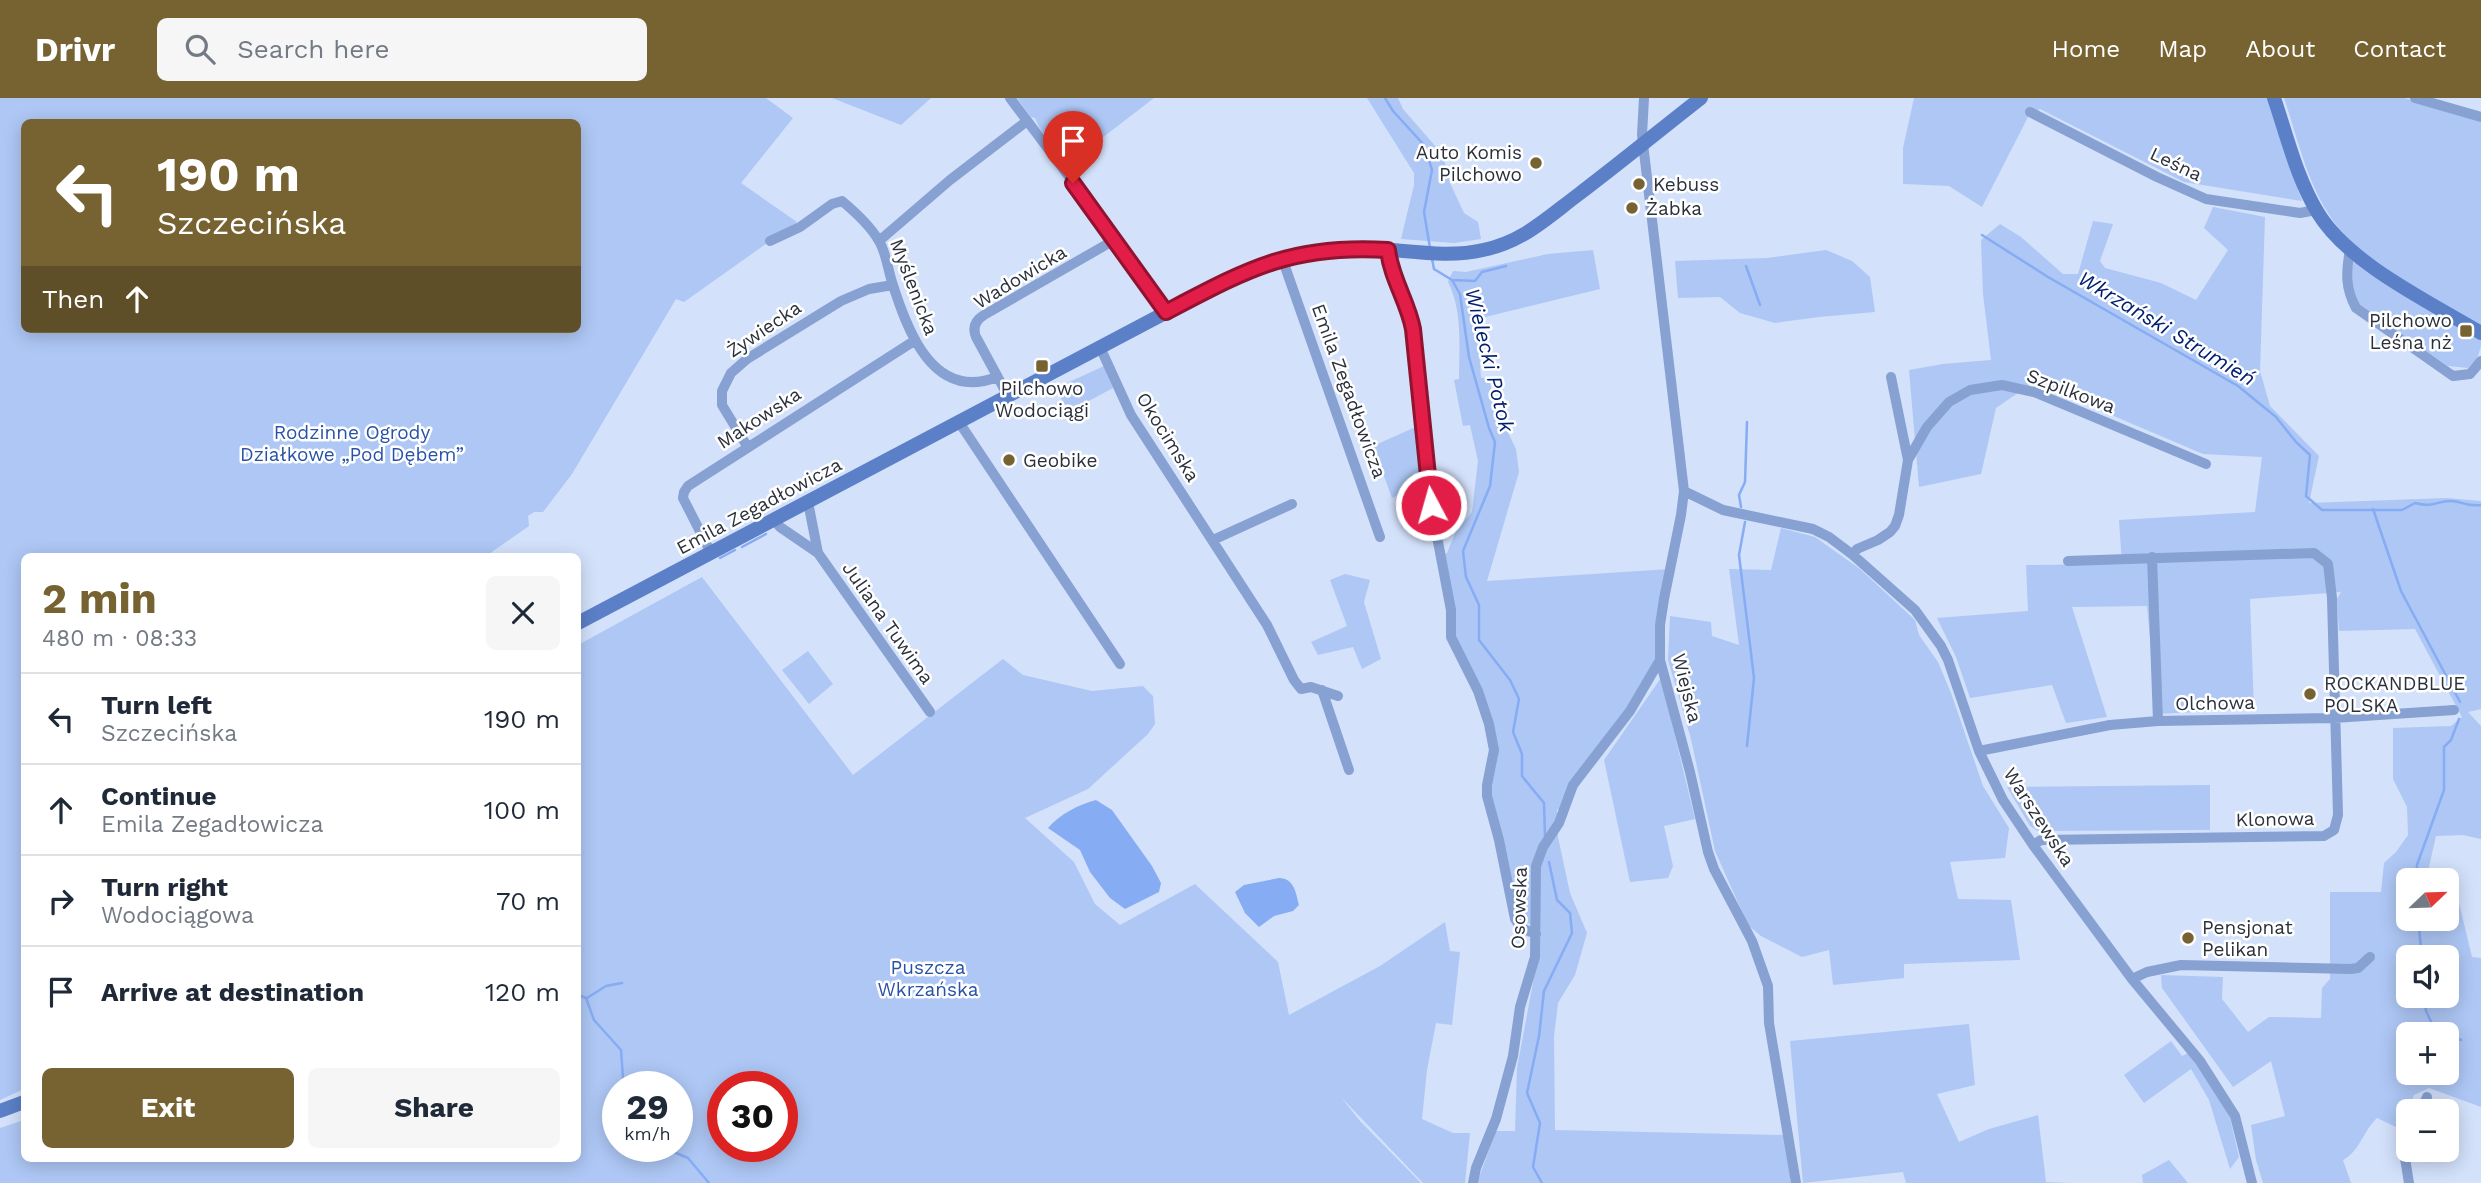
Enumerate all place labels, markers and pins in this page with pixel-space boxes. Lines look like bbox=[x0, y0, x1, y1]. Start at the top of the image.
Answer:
pin bbox=[1043, 111, 1103, 183]
place label: Auto Komis Pilchowo bbox=[1416, 141, 1522, 186]
marker: Auto Komis Pilchowo bbox=[1528, 155, 1544, 171]
place label: Kebuss bbox=[1653, 173, 1719, 196]
marker: Kebuss bbox=[1631, 176, 1647, 192]
place label: Żabka bbox=[1646, 197, 1702, 220]
marker: Żabka bbox=[1624, 200, 1640, 216]
place label: Pilchowo Leśna nż bbox=[2369, 309, 2452, 354]
marker: Pilchowo Leśna nż bbox=[2458, 323, 2474, 339]
marker: Pilchowo Wodociągi bbox=[1034, 358, 1050, 374]
place label: Pilchowo Wodociągi bbox=[995, 377, 1089, 422]
place label: Geobike bbox=[1023, 449, 1097, 472]
marker: Geobike bbox=[1001, 452, 1017, 468]
place label: ROCKANDBLUE POLSKA bbox=[2324, 672, 2465, 717]
marker: ROCKANDBLUE POLSKA bbox=[2302, 686, 2318, 702]
place label: Pensjonat Pelikan bbox=[2202, 916, 2293, 961]
marker: Pensjonat Pelikan bbox=[2180, 930, 2196, 946]

